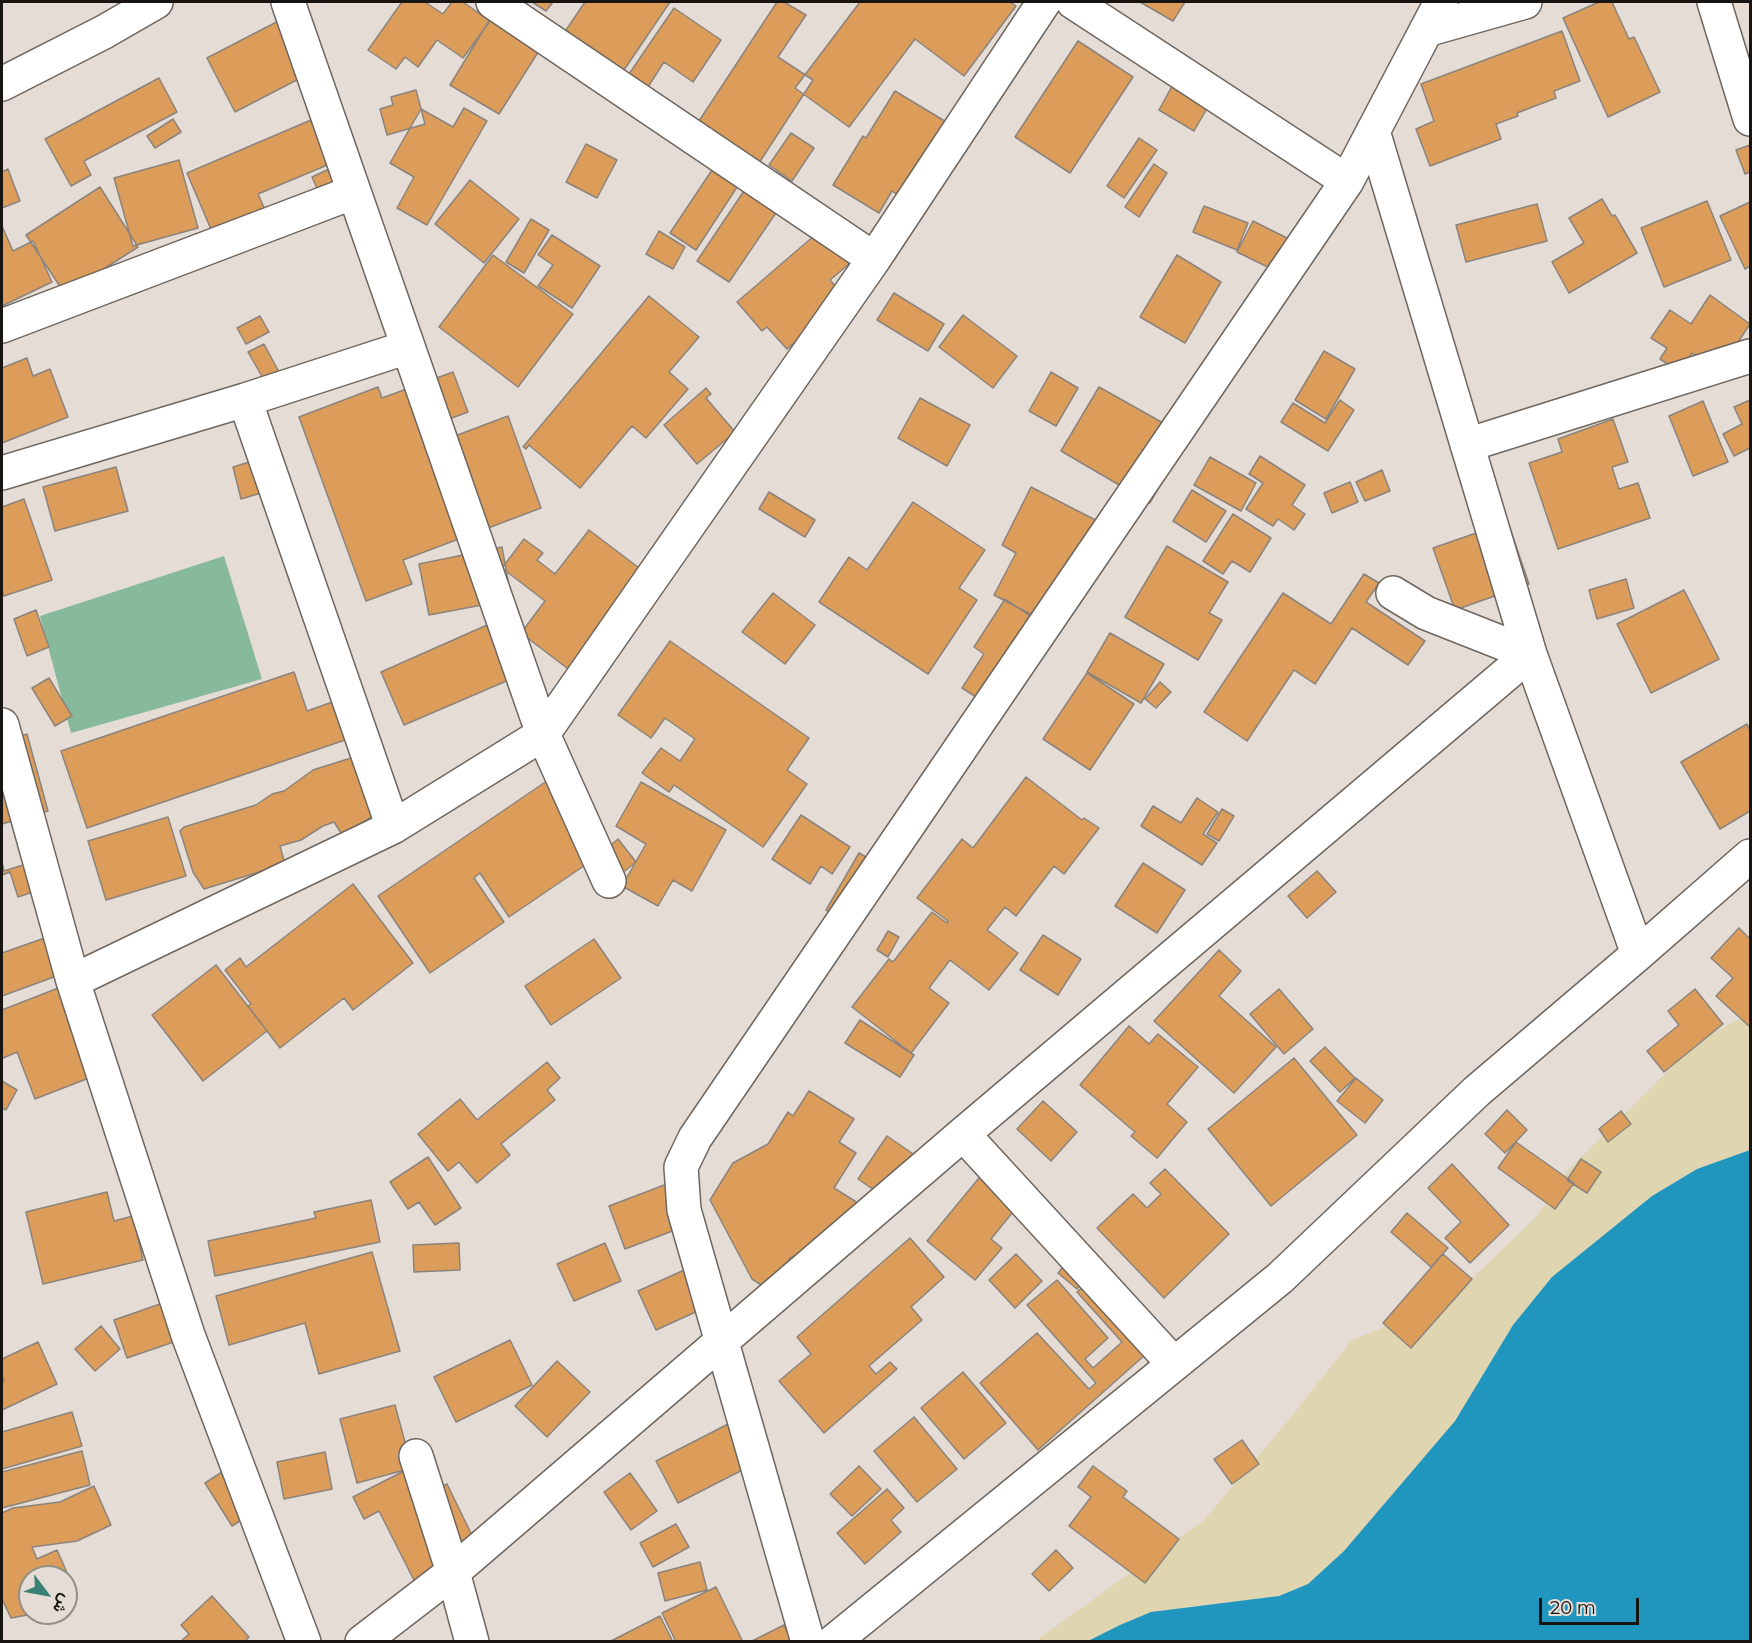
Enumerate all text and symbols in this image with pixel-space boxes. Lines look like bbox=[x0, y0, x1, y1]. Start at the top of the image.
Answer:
north arrow bbox=[18, 1565, 78, 1625]
scale bar bbox=[1542, 1586, 1642, 1624]
text: ش bbox=[49, 1591, 75, 1617]
text: 20 m bbox=[1550, 1597, 1596, 1619]

